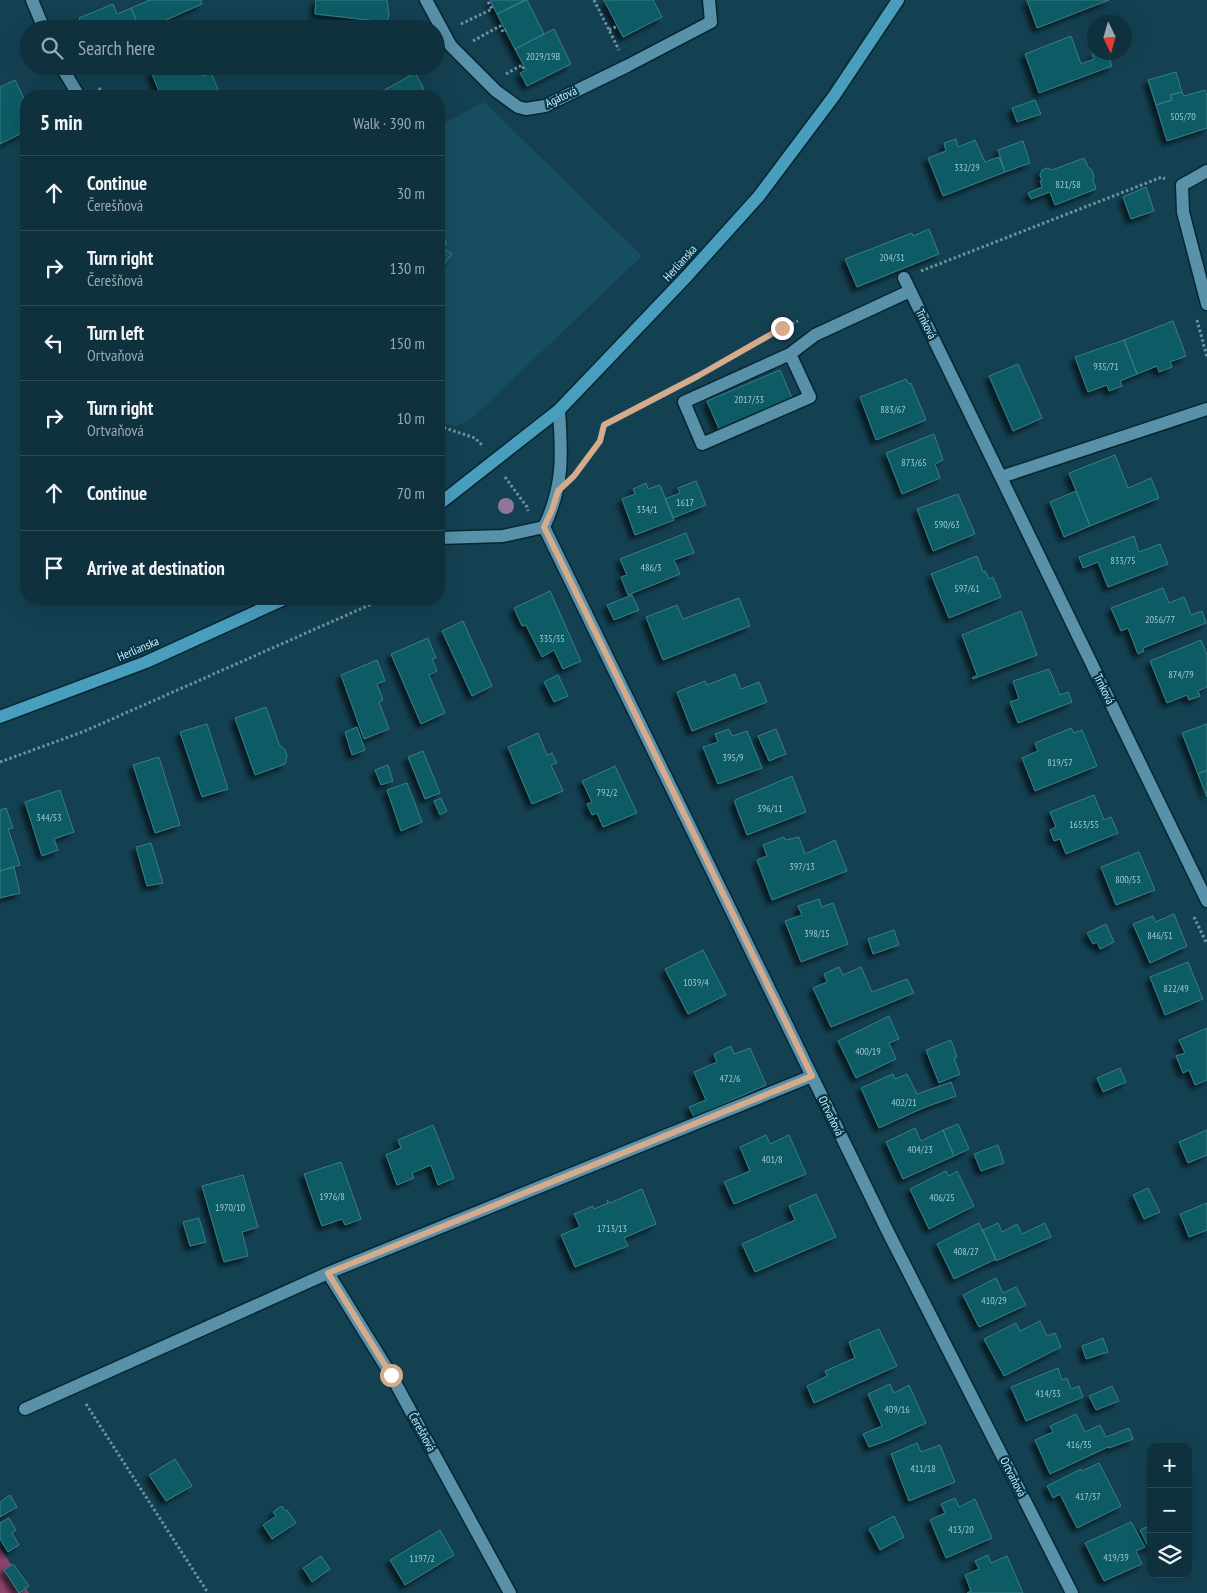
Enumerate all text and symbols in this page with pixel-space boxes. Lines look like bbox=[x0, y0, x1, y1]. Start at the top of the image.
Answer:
north arrow bbox=[1087, 15, 1132, 60]
search box bbox=[20, 20, 445, 75]
icon: search bbox=[38, 34, 66, 62]
text: Search here bbox=[78, 36, 155, 60]
house number: 2029/19B bbox=[526, 50, 561, 63]
street label: Agátová bbox=[543, 83, 579, 110]
text: 5 min bbox=[40, 109, 82, 136]
house number: 505/70 bbox=[1170, 110, 1196, 123]
text: Walk · 390 m bbox=[353, 113, 425, 133]
house number: 332/29 bbox=[954, 161, 980, 174]
text: Continue bbox=[87, 171, 147, 195]
house number: 821/58 bbox=[1055, 178, 1081, 191]
icon: ahead bbox=[40, 179, 68, 207]
text: 30 m bbox=[397, 183, 425, 203]
text: Čerešňová bbox=[87, 195, 143, 215]
street label: Herlianska bbox=[659, 241, 700, 284]
text: Turn right bbox=[87, 246, 153, 270]
house number: 204/31 bbox=[879, 251, 905, 264]
icon: right bbox=[40, 254, 68, 282]
text: 130 m bbox=[390, 258, 425, 278]
text: Čerešňová bbox=[87, 270, 143, 290]
street label: Trnková bbox=[913, 306, 940, 342]
route end bbox=[771, 317, 794, 340]
text: Turn left bbox=[87, 321, 144, 345]
icon: left bbox=[40, 329, 68, 357]
text: 150 m bbox=[390, 333, 425, 353]
text: Ortvaňová bbox=[87, 345, 144, 365]
house number: 935/71 bbox=[1093, 360, 1119, 373]
house number: 2017/33 bbox=[734, 393, 764, 406]
text: Turn right bbox=[87, 396, 153, 420]
house number: 883/67 bbox=[880, 403, 906, 416]
icon: right bbox=[40, 404, 68, 432]
text: 10 m bbox=[397, 408, 425, 428]
text: Ortvaňová bbox=[87, 420, 144, 440]
house number: 873/65 bbox=[901, 456, 927, 469]
icon: ahead bbox=[40, 479, 68, 507]
text: Continue bbox=[87, 481, 147, 505]
text: 70 m bbox=[397, 483, 425, 503]
house number: 1617 bbox=[676, 496, 694, 509]
house number: 334/1 bbox=[637, 503, 657, 516]
house number: 590/63 bbox=[934, 518, 960, 531]
icon: arrive bbox=[40, 554, 68, 582]
house number: 833/75 bbox=[1110, 554, 1136, 567]
text: Arrive at destination bbox=[87, 556, 225, 580]
house number: 486/3 bbox=[641, 561, 661, 574]
house number: 597/61 bbox=[954, 582, 980, 595]
house number: 2056/77 bbox=[1145, 613, 1175, 626]
house number: 335/35 bbox=[539, 632, 565, 645]
street label: Herlianska bbox=[115, 633, 161, 664]
house number: 874/79 bbox=[1168, 668, 1194, 681]
street label: Trnková bbox=[1091, 671, 1118, 707]
house number: 395/9 bbox=[723, 751, 743, 764]
house number: 819/57 bbox=[1047, 756, 1073, 769]
house number: 792/2 bbox=[597, 786, 617, 799]
house number: 396/11 bbox=[757, 802, 783, 815]
house number: 344/53 bbox=[36, 811, 62, 824]
house number: 1653/55 bbox=[1069, 818, 1099, 831]
house number: 397/13 bbox=[789, 860, 815, 873]
house number: 800/53 bbox=[1115, 873, 1141, 886]
house number: 398/15 bbox=[804, 927, 830, 940]
house number: 846/51 bbox=[1147, 929, 1173, 942]
house number: 1039/4 bbox=[683, 976, 709, 989]
house number: 822/49 bbox=[1163, 982, 1189, 995]
house number: 400/19 bbox=[855, 1045, 881, 1058]
house number: 472/6 bbox=[720, 1072, 741, 1085]
street label: Ortvaňová bbox=[815, 1093, 848, 1138]
house number: 402/21 bbox=[891, 1096, 917, 1109]
house number: 404/23 bbox=[907, 1143, 933, 1156]
house number: 401/8 bbox=[762, 1153, 782, 1166]
house number: 1976/8 bbox=[319, 1190, 345, 1203]
house number: 406/25 bbox=[929, 1191, 955, 1204]
house number: 1970/10 bbox=[215, 1201, 245, 1214]
house number: 1713/13 bbox=[597, 1222, 627, 1235]
house number: 408/27 bbox=[953, 1245, 979, 1258]
house number: 410/29 bbox=[981, 1294, 1007, 1307]
route start bbox=[380, 1364, 403, 1387]
house number: 414/33 bbox=[1035, 1387, 1061, 1400]
house number: 409/16 bbox=[884, 1403, 910, 1416]
street label: Čerešňová bbox=[406, 1410, 439, 1454]
house number: 416/35 bbox=[1066, 1438, 1092, 1451]
map controls bbox=[1147, 1443, 1192, 1578]
button: + bbox=[1147, 1443, 1192, 1488]
street label: Ortvaňová bbox=[997, 1454, 1030, 1499]
house number: 411/18 bbox=[910, 1462, 936, 1475]
button: − bbox=[1147, 1488, 1192, 1533]
house number: 417/37 bbox=[1075, 1490, 1101, 1503]
house number: 413/20 bbox=[948, 1523, 974, 1536]
button: layers bbox=[1147, 1533, 1192, 1578]
house number: 419/39 bbox=[1103, 1551, 1129, 1564]
house number: 1197/2 bbox=[409, 1552, 435, 1565]

